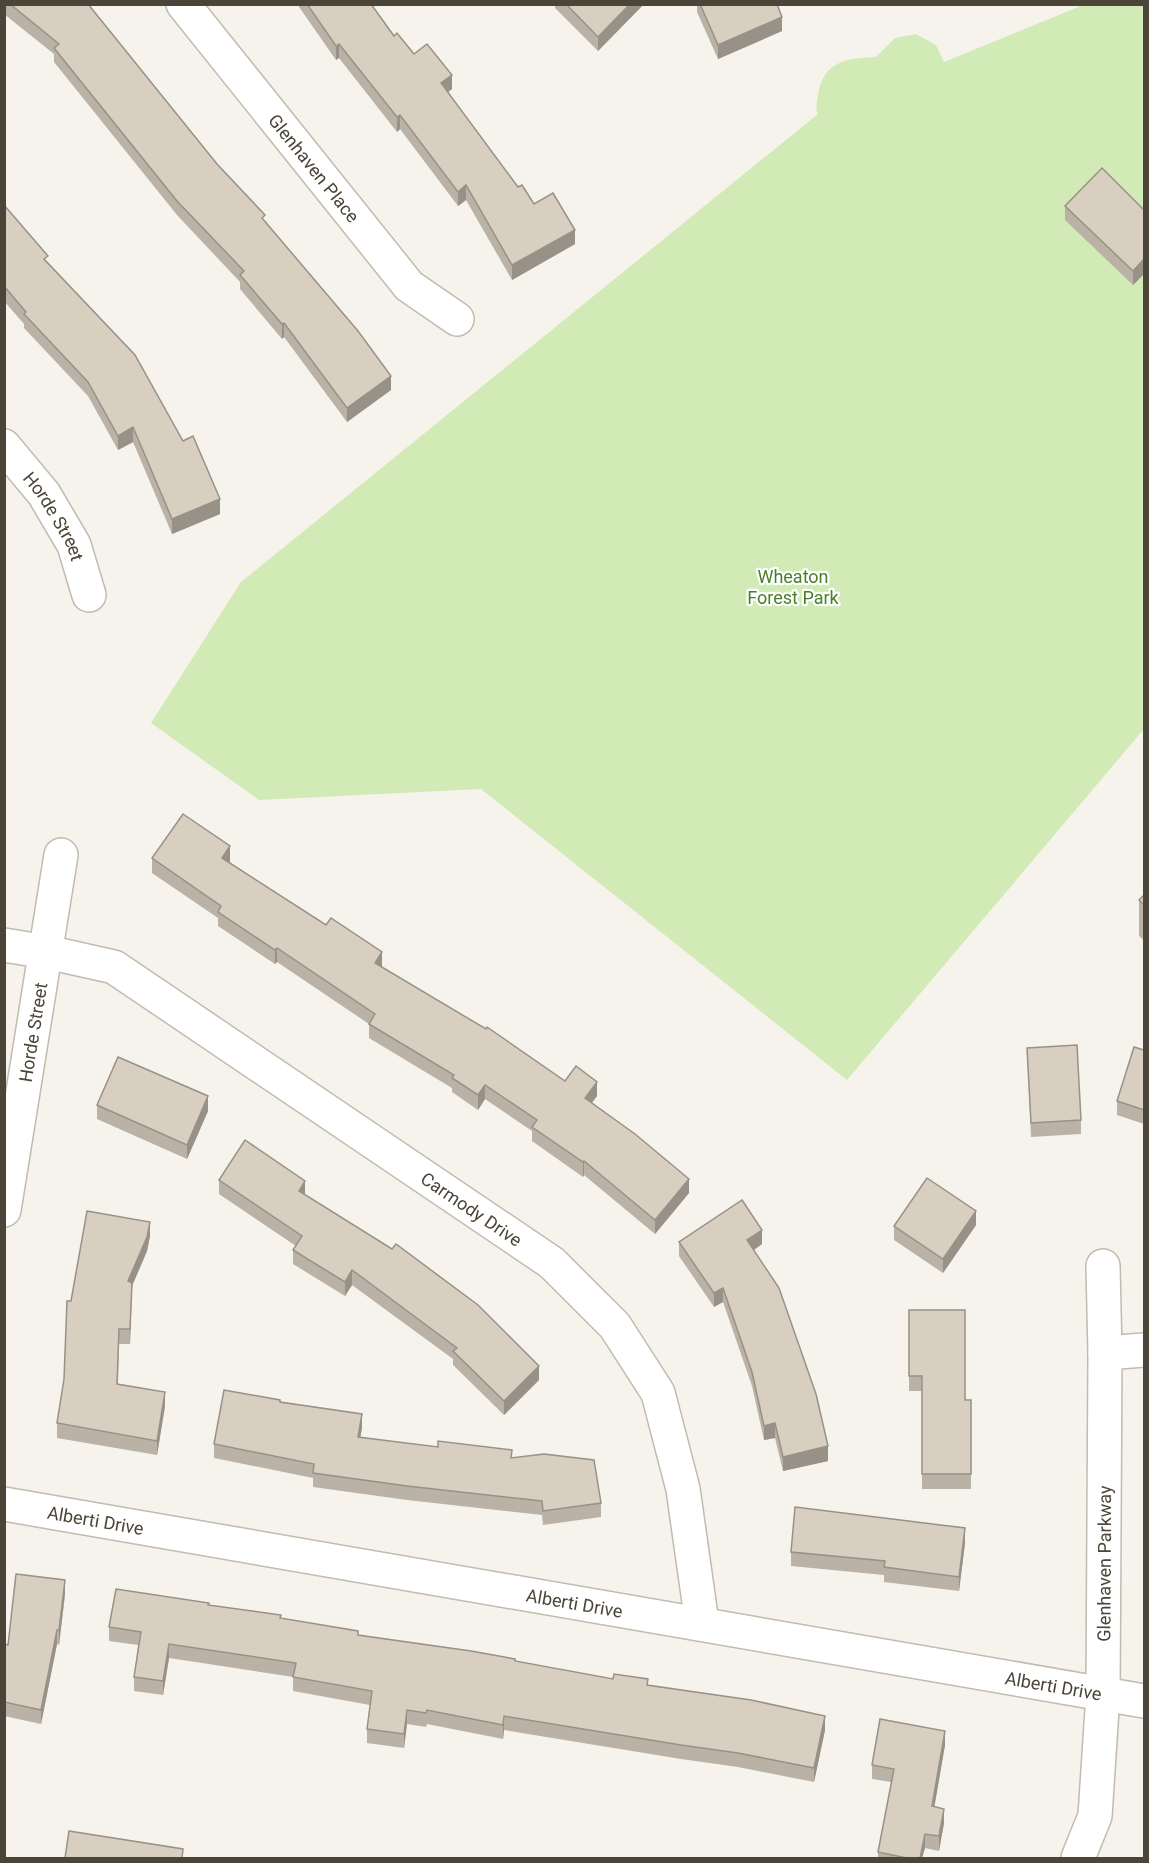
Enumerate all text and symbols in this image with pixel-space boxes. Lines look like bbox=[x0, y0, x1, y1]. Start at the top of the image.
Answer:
street label: Glenhaven Place bbox=[265, 109, 364, 226]
street label: Horde Street bbox=[19, 467, 89, 563]
park label: Wheaton Forest Park bbox=[747, 566, 840, 608]
street label: Horde Street bbox=[14, 981, 51, 1084]
street label: Carmody Drive bbox=[417, 1167, 526, 1250]
street label: Glenhaven Parkway bbox=[1093, 1485, 1115, 1642]
street label: Alberti Drive bbox=[46, 1501, 145, 1538]
street label: Alberti Drive bbox=[525, 1584, 624, 1621]
street label: Alberti Drive bbox=[1004, 1667, 1103, 1704]

